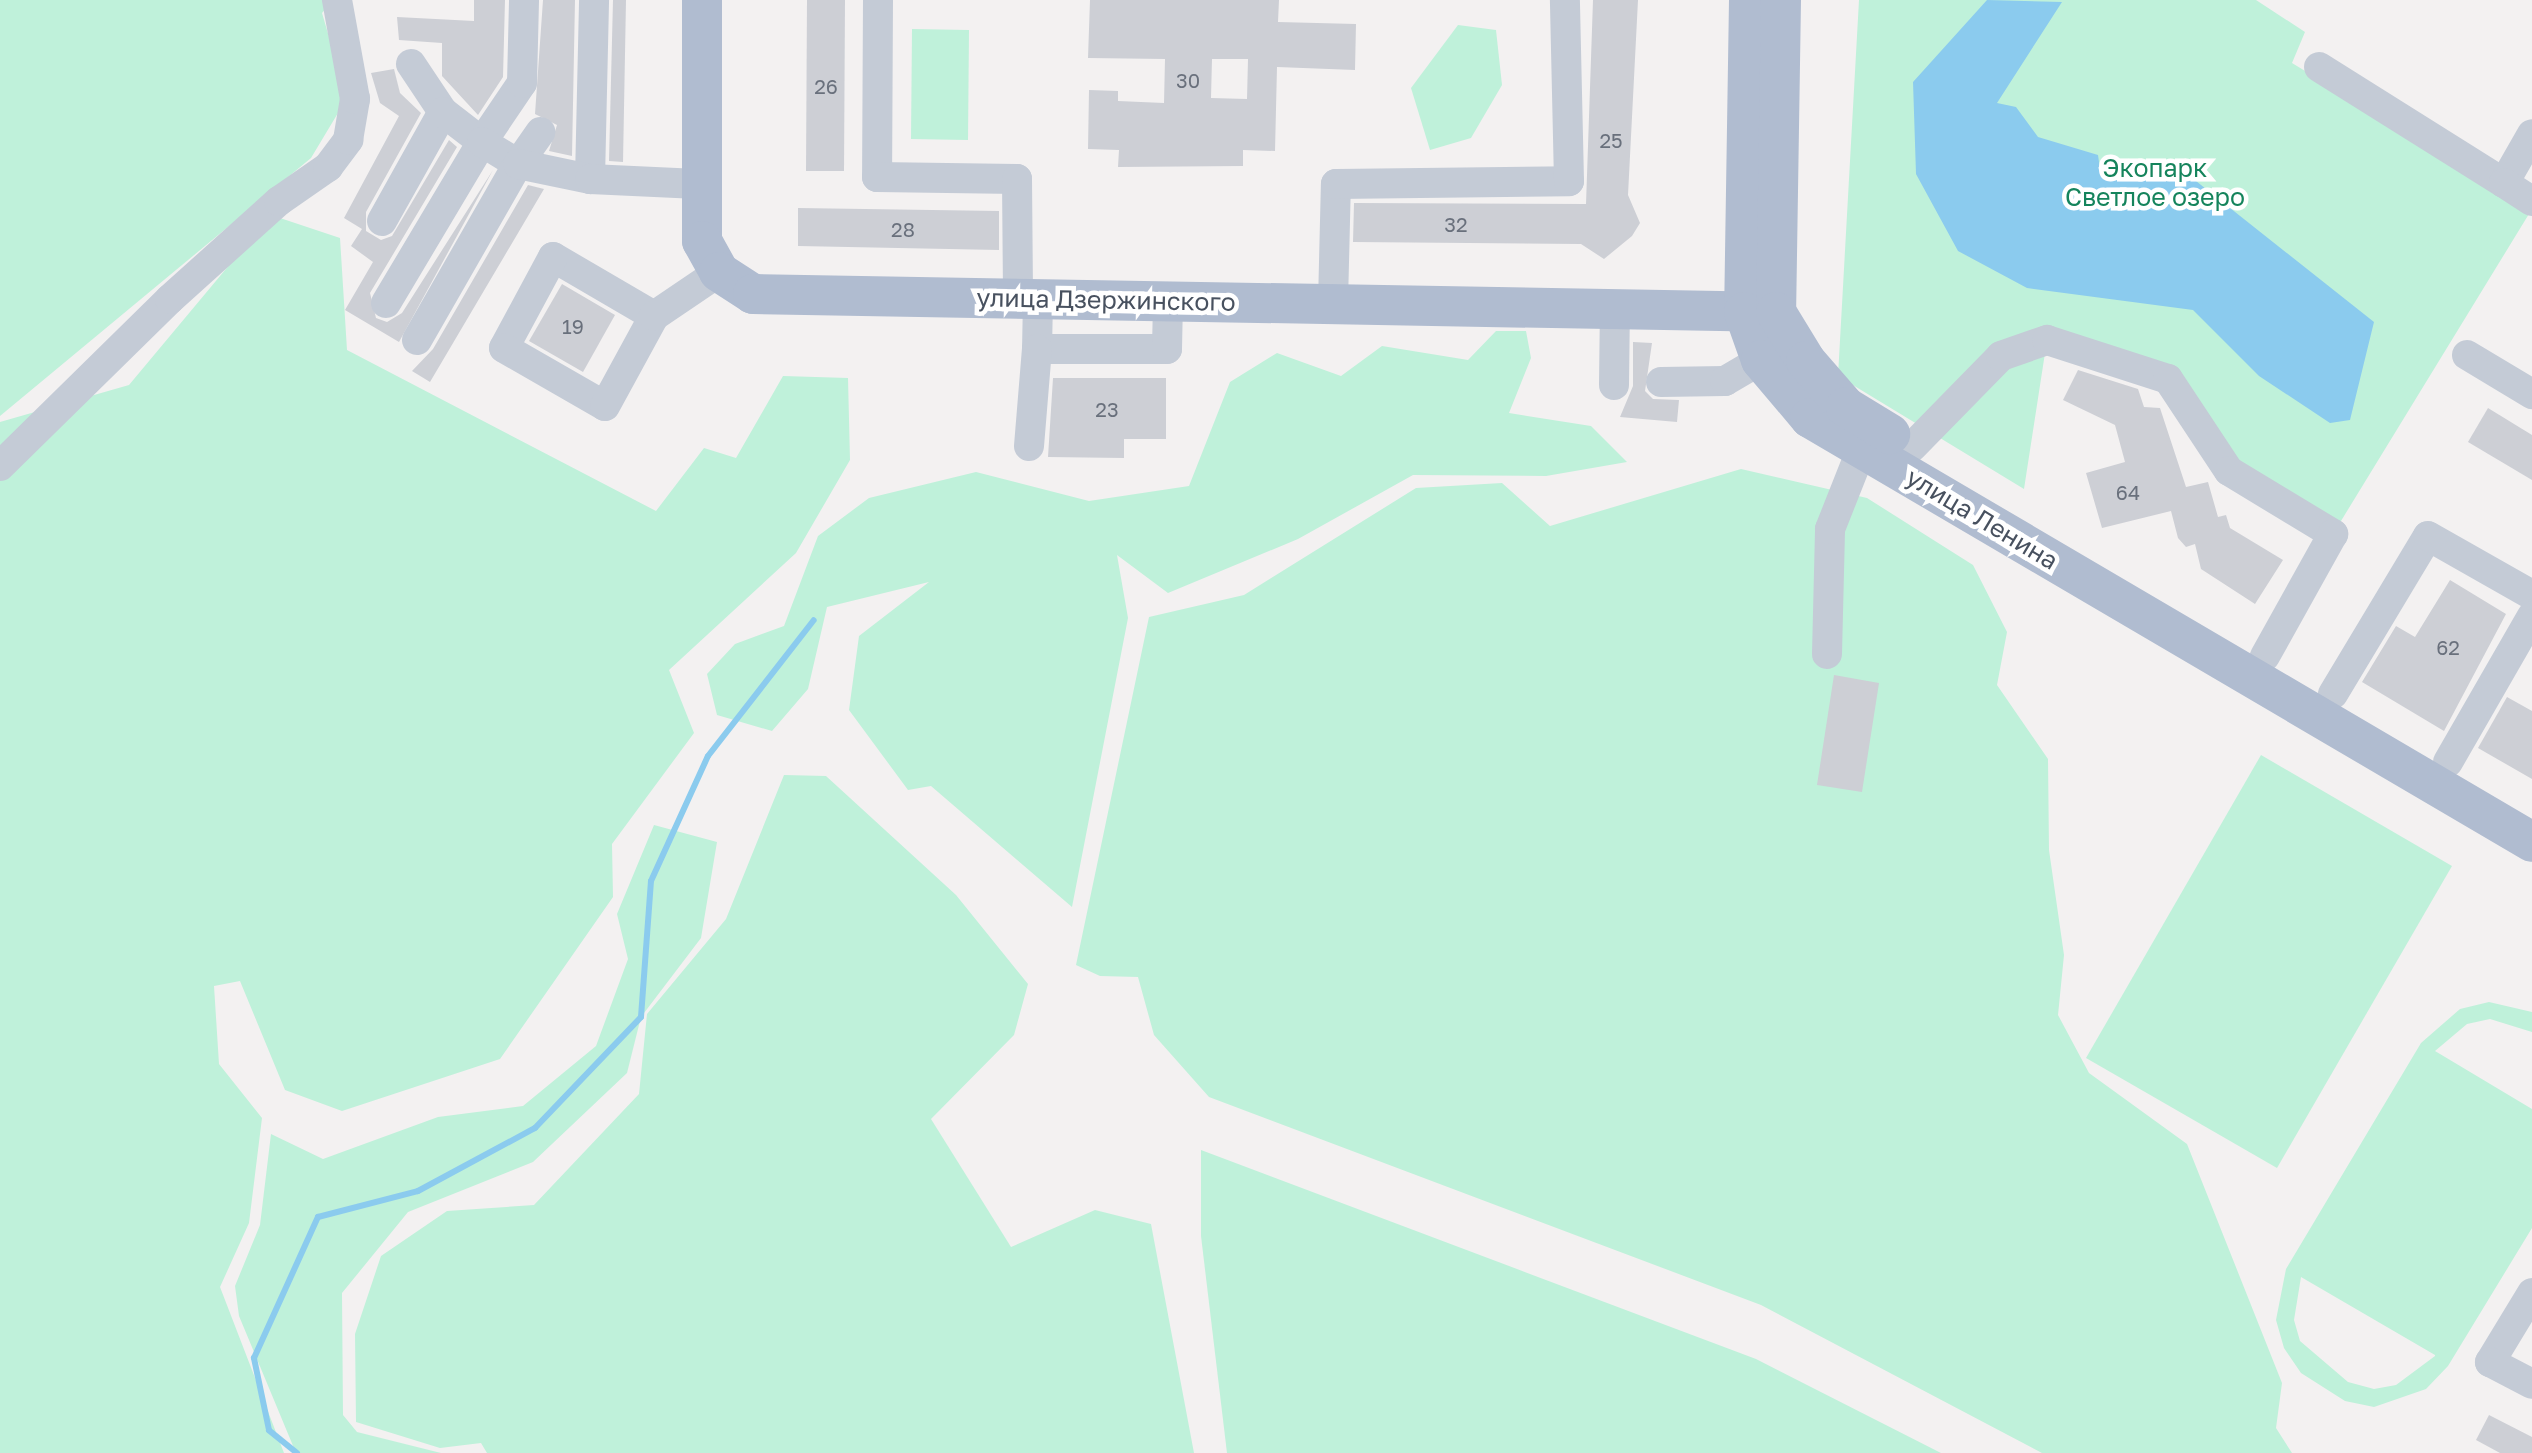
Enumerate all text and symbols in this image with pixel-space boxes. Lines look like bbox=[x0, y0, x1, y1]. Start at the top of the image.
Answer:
house number: 30 bbox=[1176, 68, 1200, 92]
house number: 26 bbox=[814, 74, 838, 98]
house number: 25 bbox=[1599, 128, 1623, 152]
park label: Экопарк Светлое озеро bbox=[2065, 154, 2245, 213]
house number: 32 bbox=[1444, 212, 1468, 236]
house number: 28 bbox=[891, 217, 915, 241]
street label: улица Дзержинского bbox=[976, 283, 1236, 317]
house number: 19 bbox=[562, 314, 584, 338]
house number: 23 bbox=[1095, 397, 1119, 421]
street label: улица Ленина bbox=[1901, 462, 2063, 576]
house number: 64 bbox=[2116, 480, 2140, 504]
house number: 62 bbox=[2436, 635, 2460, 659]

